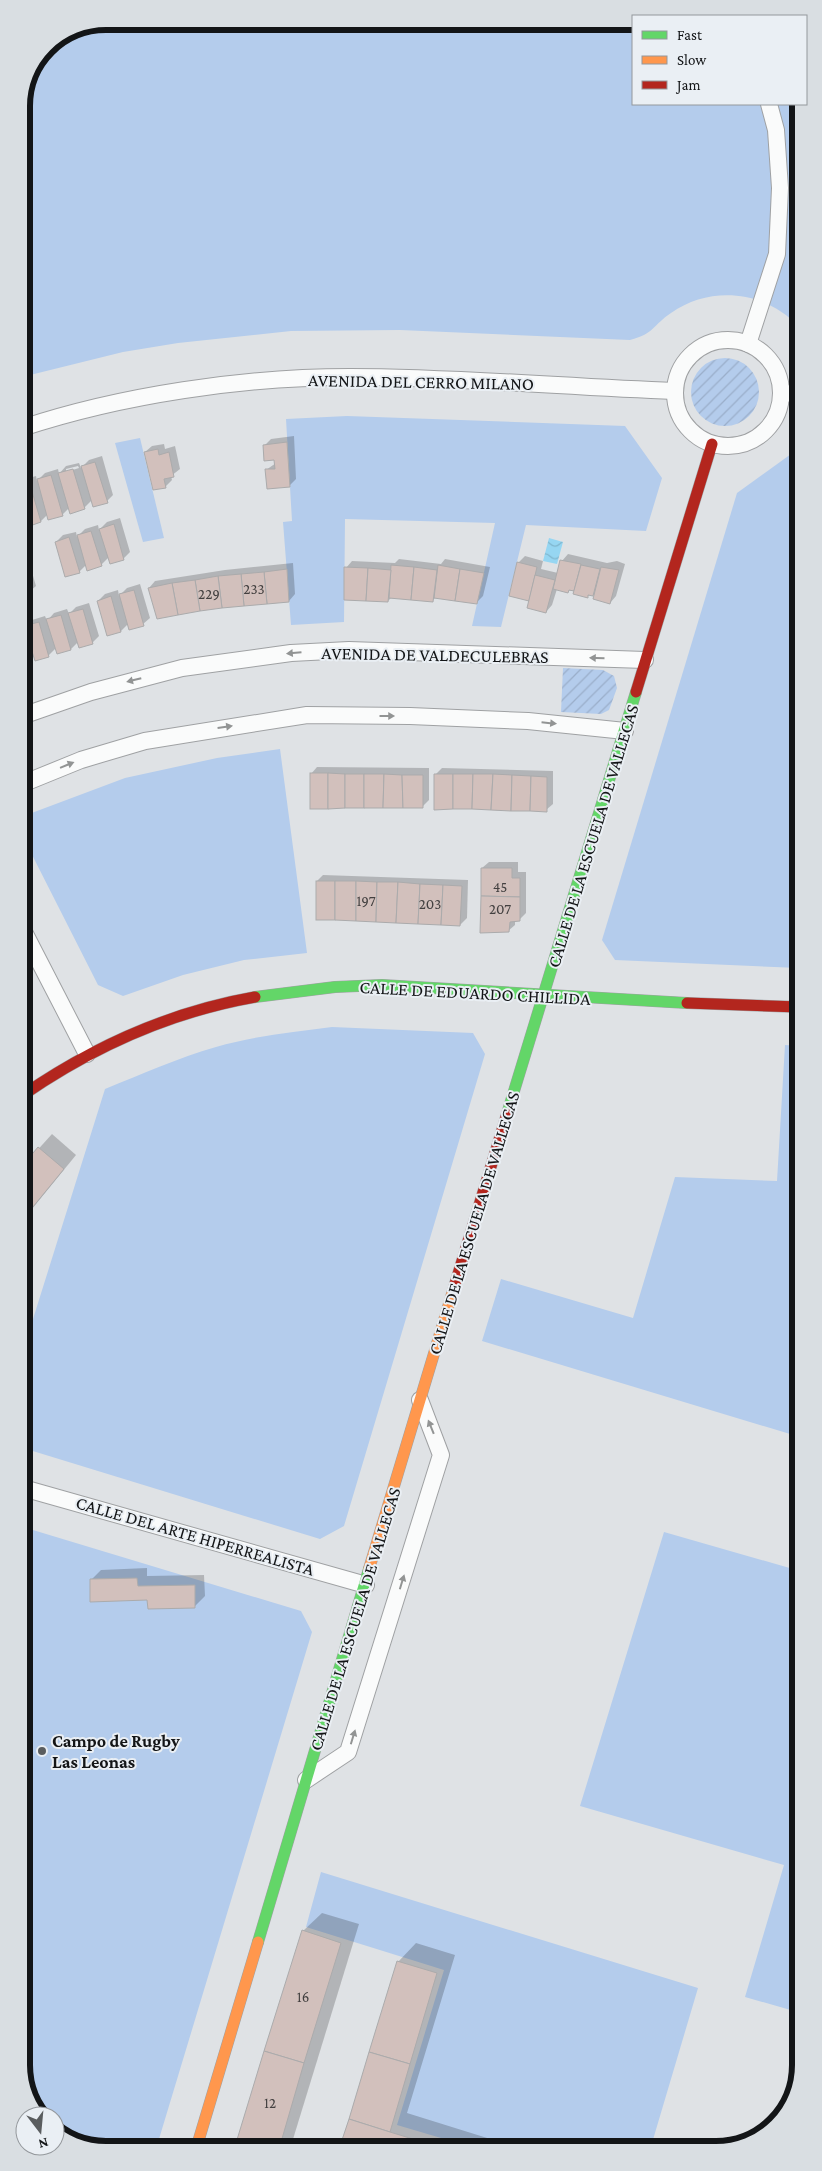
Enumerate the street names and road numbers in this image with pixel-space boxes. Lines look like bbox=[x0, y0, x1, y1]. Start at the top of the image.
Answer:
street label: AVENIDA DEL CERRO MILANO bbox=[308, 370, 534, 394]
street label: AVENIDA DE VALDECULEBRAS bbox=[321, 643, 549, 667]
street label: CALLE DE LA ESCUELA DE VALLECAS bbox=[543, 702, 643, 970]
street label: CALLE DE EDUARDO CHILLIDA bbox=[359, 977, 592, 1009]
street label: CALLE DE LA ESCUELA DE VALLECAS bbox=[424, 1089, 524, 1357]
street label: CALLE DE LA ESCUELA DE VALLECAS bbox=[305, 1485, 405, 1753]
street label: CALLE DEL ARTE HIPERREALISTA bbox=[74, 1492, 317, 1580]

